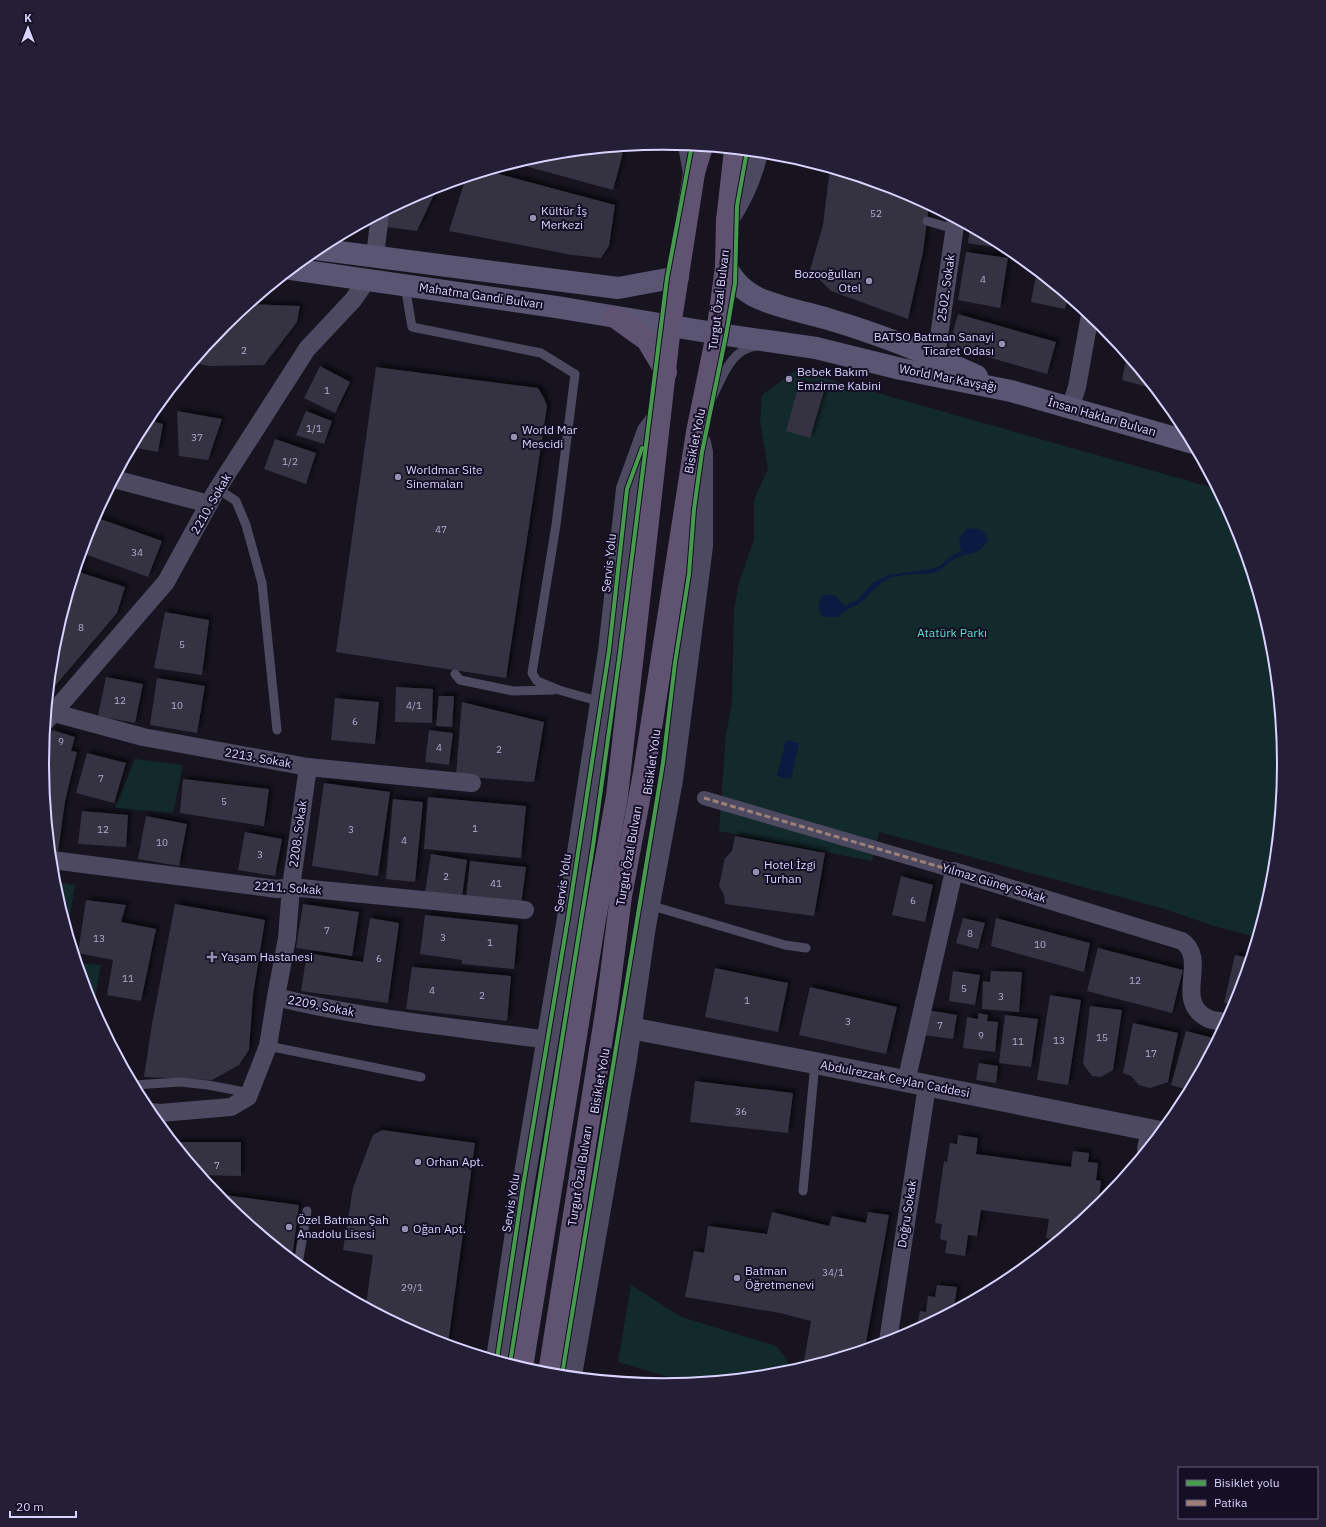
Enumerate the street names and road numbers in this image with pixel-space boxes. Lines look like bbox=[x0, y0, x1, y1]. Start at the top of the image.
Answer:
street label: Turgut Özal Bulvarı bbox=[705, 249, 732, 351]
street label: 2502. Sokak bbox=[933, 253, 958, 322]
street label: Mahatma Gandi Bulvarı bbox=[418, 279, 544, 312]
street label: World Mar Kavşağı bbox=[898, 361, 998, 394]
street label: İnsan Hakları Bulvarı bbox=[1046, 394, 1158, 439]
street label: Bisiklet Yolu bbox=[681, 407, 708, 475]
street label: 2210. Sokak bbox=[187, 470, 234, 537]
street label: Servis Yolu bbox=[598, 533, 619, 593]
street label: Bisiklet Yolu bbox=[639, 728, 664, 796]
street label: 2213. Sokak bbox=[224, 744, 293, 771]
street label: 2208. Sokak bbox=[285, 799, 310, 868]
street label: Turgut Özal Bulvarı bbox=[612, 805, 645, 907]
street label: Servis Yolu bbox=[551, 853, 574, 913]
street label: Yılmaz Güney Sokak bbox=[940, 860, 1049, 906]
street label: 2211. Sokak bbox=[254, 878, 323, 897]
street label: 2209. Sokak bbox=[286, 992, 356, 1019]
street label: Bisiklet Yolu bbox=[586, 1047, 613, 1115]
street label: Abdulrezzak Ceylan Caddesi bbox=[819, 1057, 971, 1100]
street label: Turgut Özal Bulvarı bbox=[564, 1125, 595, 1227]
street label: Servis Yolu bbox=[498, 1173, 523, 1233]
street label: Doğru Sokak bbox=[894, 1179, 919, 1249]

